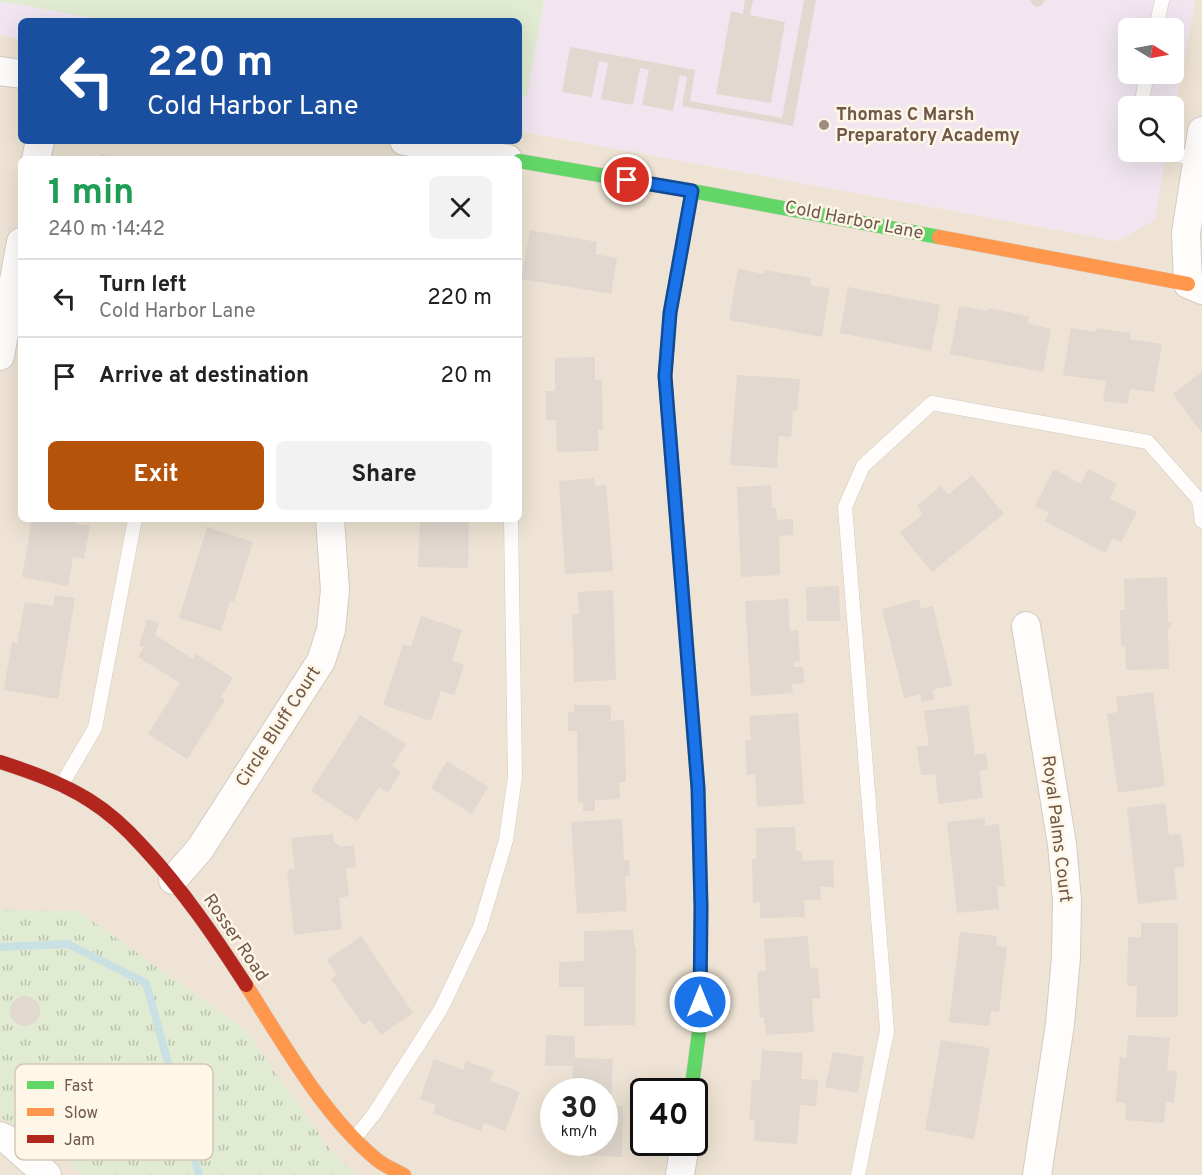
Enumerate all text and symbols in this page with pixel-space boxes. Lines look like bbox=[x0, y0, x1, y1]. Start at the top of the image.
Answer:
north arrow bbox=[1118, 18, 1184, 84]
map controls bbox=[1118, 18, 1184, 162]
text: 220 m bbox=[147, 38, 273, 91]
icon: left bbox=[48, 42, 126, 120]
text: Cold Harbor Lane bbox=[147, 90, 358, 124]
button: search bbox=[1118, 96, 1184, 162]
place label: Thomas C Marsh Preparatory Academy bbox=[836, 104, 1020, 148]
marker: Thomas C Marsh Preparatory Academy bbox=[817, 118, 831, 132]
pin bbox=[601, 154, 652, 205]
icon: arrive bbox=[610, 163, 643, 196]
text: 1 min bbox=[48, 171, 134, 217]
button: close bbox=[429, 176, 492, 239]
street label: Cold Harbor Lane bbox=[783, 196, 925, 246]
text: 240 m · 14:42 bbox=[48, 217, 165, 243]
text: Turn left bbox=[99, 272, 187, 299]
icon: left bbox=[48, 282, 81, 315]
text: 220 m bbox=[427, 285, 492, 312]
text: Cold Harbor Lane bbox=[99, 299, 256, 325]
icon: arrive bbox=[48, 360, 81, 393]
text: Arrive at destination bbox=[99, 363, 309, 390]
text: 20 m bbox=[441, 363, 492, 390]
button: Exit bbox=[48, 441, 264, 510]
button: Share bbox=[276, 441, 492, 510]
street label: Circle Bluff Court bbox=[231, 662, 327, 792]
street label: Royal Palms Court bbox=[1036, 754, 1076, 904]
street label: Rosser Road bbox=[197, 890, 273, 986]
position arrow bbox=[668, 970, 732, 1034]
legend bbox=[15, 1064, 213, 1160]
text: Fast bbox=[64, 1077, 94, 1097]
speed limit sign: 40 bbox=[630, 1078, 708, 1156]
text: 30 bbox=[560, 1091, 598, 1128]
text: Slow bbox=[64, 1104, 98, 1124]
text: km/h bbox=[561, 1123, 597, 1142]
text: Jam bbox=[64, 1131, 95, 1151]

